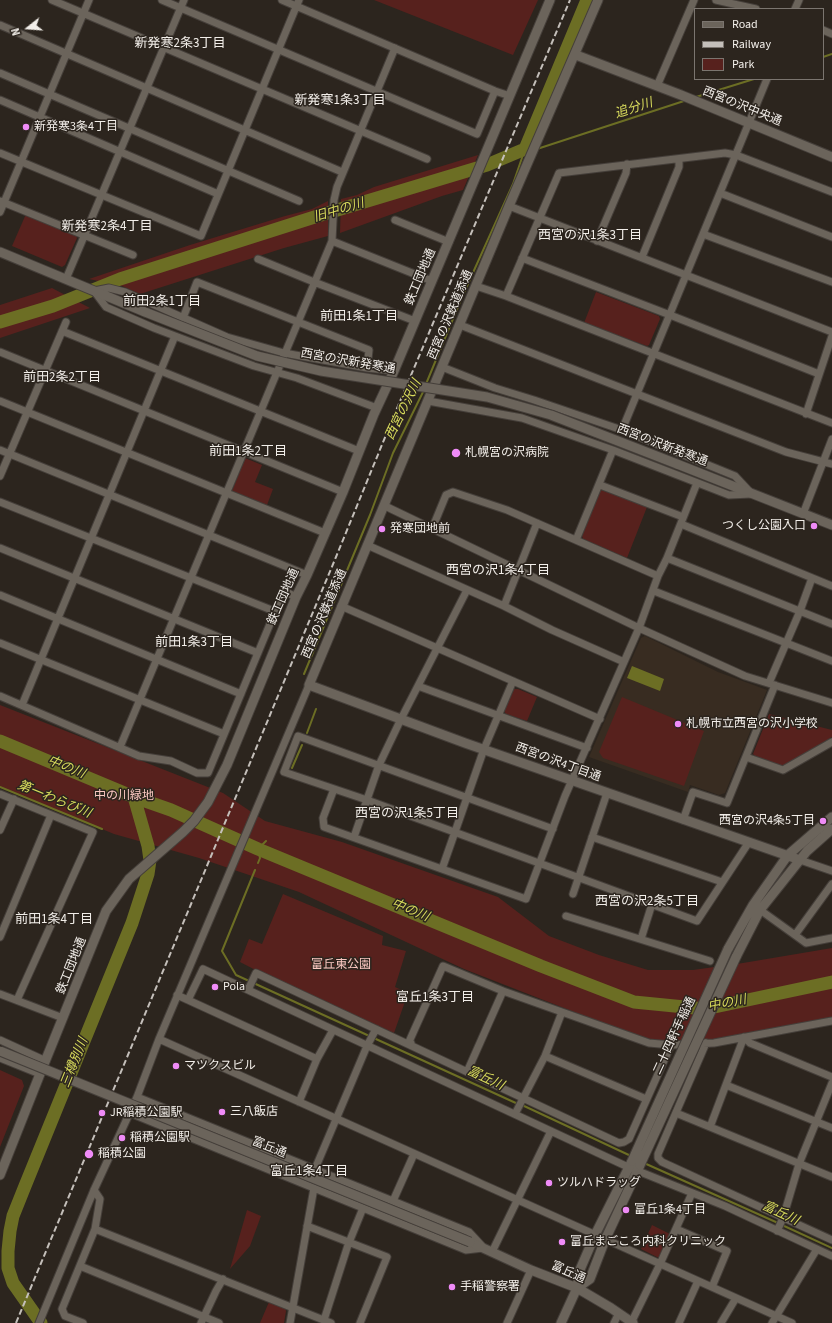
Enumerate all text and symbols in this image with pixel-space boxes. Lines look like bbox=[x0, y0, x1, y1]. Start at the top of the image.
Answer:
north arrow bbox=[8, 8, 48, 48]
legend bbox=[694, 8, 824, 80]
text: Road bbox=[732, 16, 758, 33]
text: N bbox=[8, 26, 24, 37]
district label: 新発寒2条3丁目 bbox=[135, 36, 225, 52]
text: Railway bbox=[732, 36, 771, 53]
text: Park bbox=[732, 56, 754, 73]
street label: 西宮の沢中央通 bbox=[700, 85, 784, 129]
district label: 新発寒1条3丁目 bbox=[295, 93, 385, 109]
water label: 追分川 bbox=[613, 96, 655, 122]
place label: 新発寒3条4丁目 bbox=[34, 120, 118, 134]
marker: 新発寒3条4丁目 bbox=[21, 122, 31, 132]
water label: 旧中の川 bbox=[312, 196, 366, 226]
district label: 新発寒2条4丁目 bbox=[62, 219, 152, 235]
district label: 西宮の沢1条3丁目 bbox=[538, 228, 642, 244]
street label: 鉄工団地通 bbox=[403, 247, 439, 307]
street label: 西宮の沢鉄道添通 bbox=[426, 268, 476, 362]
district label: 前田2条1丁目 bbox=[123, 294, 201, 310]
district label: 前田1条1丁目 bbox=[320, 309, 398, 325]
street label: 西宮の沢新発寒通 bbox=[299, 347, 397, 377]
district label: 前田2条2丁目 bbox=[23, 370, 101, 386]
water label: 西宮の沢川 bbox=[383, 377, 425, 443]
street label: 西宮の沢新発寒通 bbox=[615, 422, 709, 470]
district label: 前田1条2丁目 bbox=[209, 444, 287, 460]
place label: 札幌宮の沢病院 bbox=[465, 446, 549, 460]
marker: 札幌宮の沢病院 bbox=[450, 447, 462, 459]
place label: つくし公園入口 bbox=[722, 519, 806, 533]
marker: つくし公園入口 bbox=[809, 521, 819, 531]
place label: 発寒団地前 bbox=[390, 522, 450, 536]
marker: 発寒団地前 bbox=[377, 524, 387, 534]
district label: 西宮の沢1条4丁目 bbox=[446, 563, 550, 579]
street label: 鉄工団地通 bbox=[265, 567, 303, 627]
street label: 西宮の沢鉄道添通 bbox=[300, 567, 350, 661]
district label: 前田1条3丁目 bbox=[155, 635, 233, 651]
place label: 札幌市立西宮の沢小学校 bbox=[686, 717, 818, 731]
marker: 札幌市立西宮の沢小学校 bbox=[673, 719, 683, 729]
street label: 西宮の沢4丁目通 bbox=[513, 741, 603, 785]
water label: 中の川 bbox=[45, 753, 87, 783]
water label: 第一わらび川 bbox=[15, 778, 93, 822]
park label: 中の川緑地 bbox=[94, 789, 154, 803]
district label: 西宮の沢1条5丁目 bbox=[355, 806, 459, 822]
place label: 西宮の沢4条5丁目 bbox=[719, 814, 815, 828]
marker: 西宮の沢4条5丁目 bbox=[818, 816, 828, 826]
district label: 西宮の沢2条5丁目 bbox=[595, 894, 699, 910]
water label: 中の川 bbox=[389, 896, 431, 926]
district label: 前田1条4丁目 bbox=[15, 912, 93, 928]
street label: 鉄工団地通 bbox=[54, 935, 90, 997]
park label: 富丘東公園 bbox=[311, 958, 371, 972]
place label: Pola bbox=[223, 980, 245, 994]
marker: Pola bbox=[210, 982, 220, 992]
district label: 富丘1条3丁目 bbox=[396, 990, 474, 1006]
water label: 中の川 bbox=[706, 993, 748, 1015]
street label: 二十四軒手稲通 bbox=[651, 995, 699, 1077]
water label: 三樽別川 bbox=[58, 1036, 92, 1090]
place label: マツクスビル bbox=[184, 1059, 256, 1073]
marker: マツクスビル bbox=[171, 1061, 181, 1071]
water label: 富丘川 bbox=[464, 1064, 506, 1094]
place label: 三八飯店 bbox=[230, 1105, 278, 1119]
place label: JR稲積公園駅 bbox=[110, 1106, 183, 1120]
marker: 三八飯店 bbox=[217, 1107, 227, 1117]
marker: JR稲積公園駅 bbox=[97, 1108, 107, 1118]
place label: 稲積公園駅 bbox=[130, 1131, 190, 1145]
marker: 稲積公園駅 bbox=[117, 1133, 127, 1143]
street label: 富丘通 bbox=[250, 1135, 288, 1161]
place label: 稲積公園 bbox=[98, 1147, 146, 1161]
marker: 稲積公園 bbox=[83, 1148, 95, 1160]
district label: 富丘1条4丁目 bbox=[270, 1164, 348, 1180]
place label: ツルハドラッグ bbox=[557, 1176, 641, 1190]
marker: ツルハドラッグ bbox=[544, 1178, 554, 1188]
water label: 富丘川 bbox=[759, 1199, 801, 1229]
place label: 富丘1条4丁目 bbox=[634, 1203, 706, 1217]
marker: 富丘1条4丁目 bbox=[621, 1205, 631, 1215]
place label: 富丘まごころ内科クリニック bbox=[570, 1235, 726, 1249]
marker: 富丘まごころ内科クリニック bbox=[557, 1237, 567, 1247]
street label: 富丘通 bbox=[549, 1259, 587, 1287]
place label: 手稲警察署 bbox=[460, 1280, 520, 1294]
marker: 手稲警察署 bbox=[447, 1282, 457, 1292]

